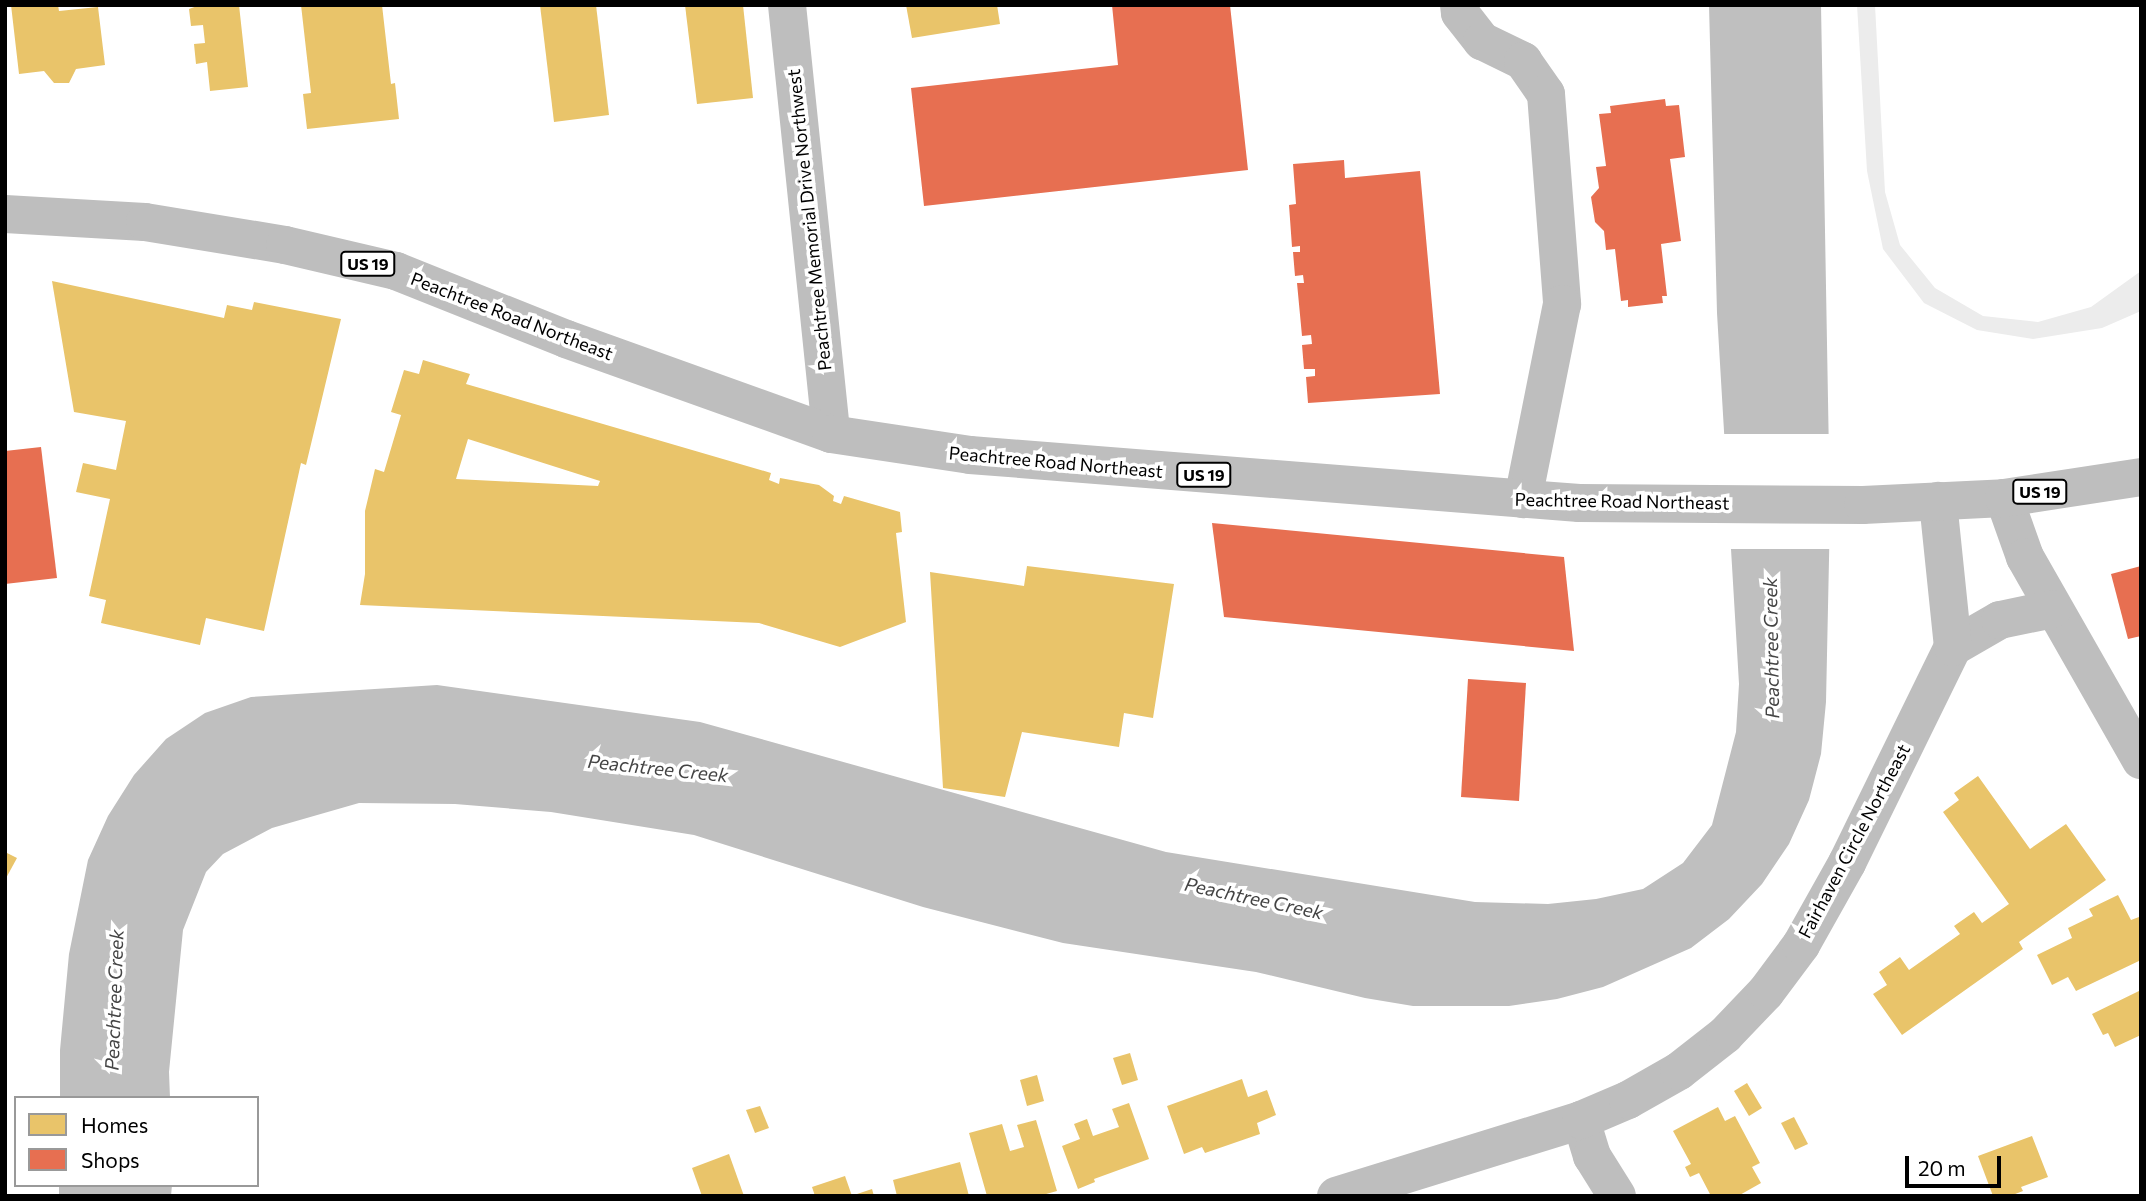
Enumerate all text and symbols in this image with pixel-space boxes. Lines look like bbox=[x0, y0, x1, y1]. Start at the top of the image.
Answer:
street label: Peachtree Memorial Drive Northwest bbox=[782, 68, 836, 372]
road number: US 19 bbox=[340, 252, 396, 276]
street label: Peachtree Road Northeast bbox=[408, 267, 616, 365]
street label: Peachtree Road Northeast bbox=[948, 442, 1164, 482]
road number: US 19 bbox=[1176, 462, 1232, 488]
road number: US 19 bbox=[2012, 480, 2068, 505]
street label: Peachtree Road Northeast bbox=[1514, 488, 1730, 514]
water label: Peachtree Creek bbox=[1758, 577, 1784, 719]
street label: Fairhaven Circle Northeast bbox=[1794, 740, 1914, 942]
water label: Peachtree Creek bbox=[587, 749, 729, 787]
water label: Peachtree Creek bbox=[1183, 872, 1325, 924]
water label: Peachtree Creek bbox=[100, 929, 128, 1071]
legend bbox=[14, 1096, 259, 1187]
text: Homes bbox=[81, 1112, 148, 1137]
scale bar bbox=[1908, 1142, 2004, 1186]
text: Shops bbox=[81, 1147, 140, 1172]
text: 20 m bbox=[1918, 1155, 1966, 1180]

